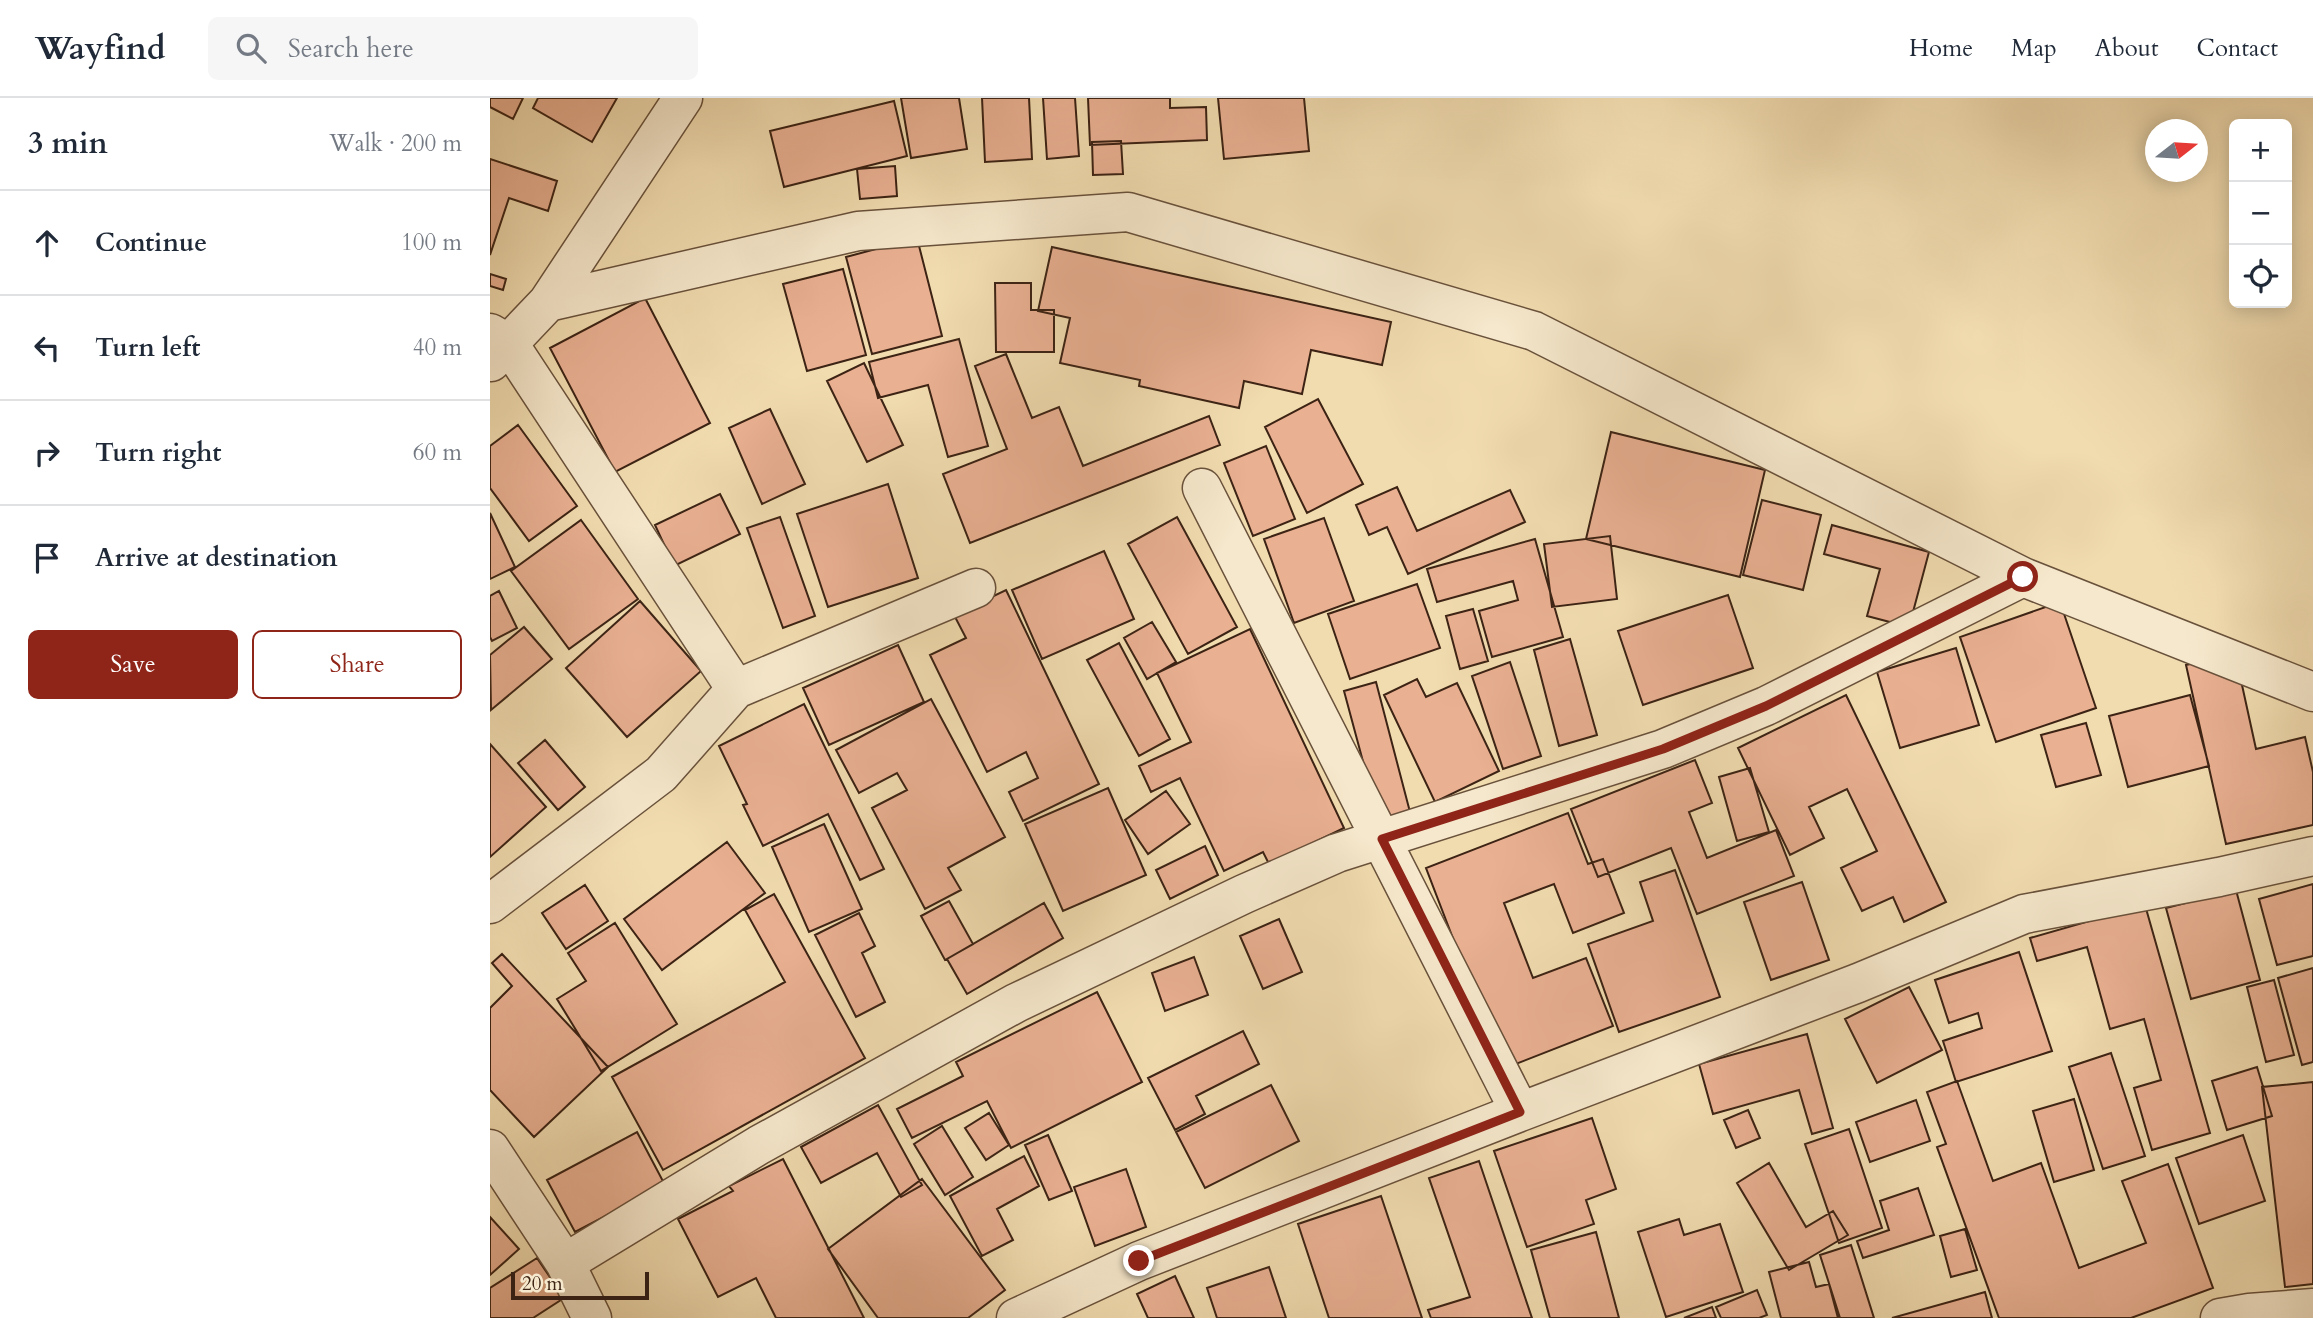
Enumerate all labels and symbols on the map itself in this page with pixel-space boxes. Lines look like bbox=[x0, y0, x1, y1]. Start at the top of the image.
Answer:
north arrow bbox=[2145, 119, 2208, 182]
route start bbox=[2007, 561, 2038, 592]
route end bbox=[1123, 1245, 1154, 1276]
scale bar bbox=[511, 1269, 649, 1301]

